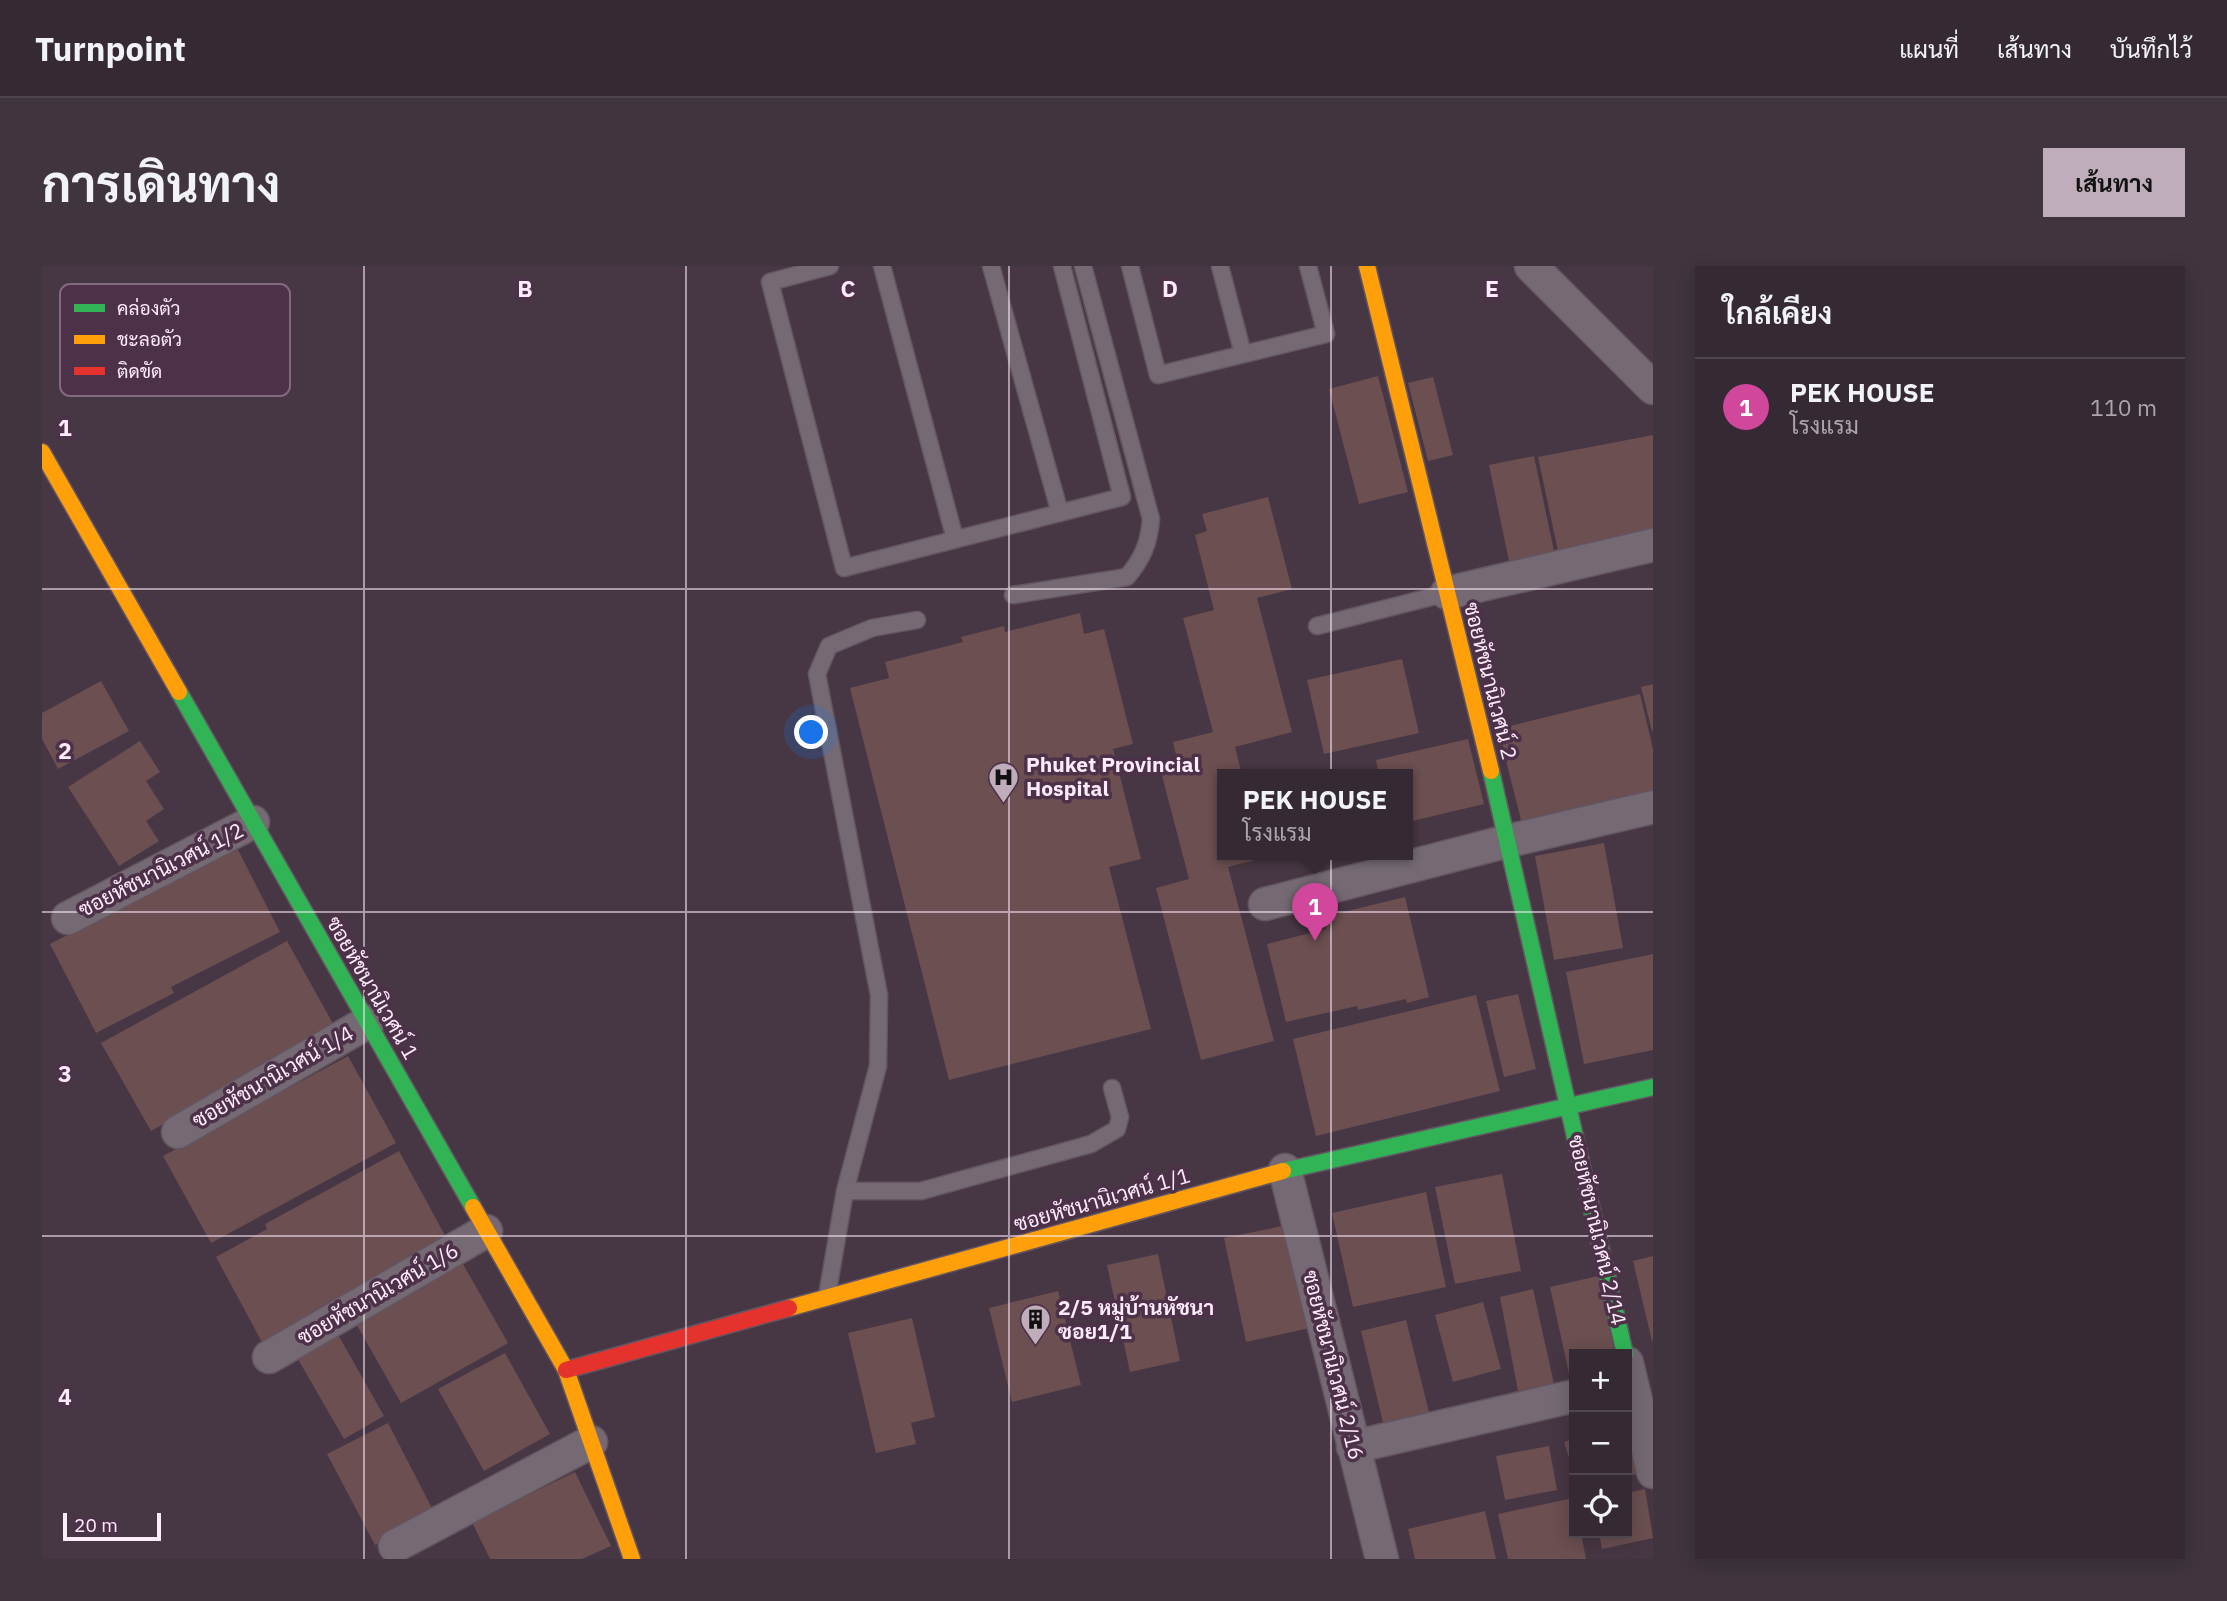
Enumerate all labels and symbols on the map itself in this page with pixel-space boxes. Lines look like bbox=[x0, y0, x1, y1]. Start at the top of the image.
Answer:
text: B bbox=[517, 273, 533, 303]
text: C bbox=[841, 273, 856, 303]
text: D bbox=[1162, 273, 1178, 303]
text: E bbox=[1485, 273, 1499, 303]
legend bbox=[60, 284, 290, 396]
text: คล่องตัว bbox=[117, 296, 181, 320]
text: ชะลอตัว bbox=[117, 327, 182, 351]
text: ติดขัด bbox=[117, 359, 162, 383]
text: 1 bbox=[58, 412, 72, 442]
street label: ซอยหัชนานิเวศน์ 2 bbox=[1458, 599, 1524, 762]
your location bbox=[794, 715, 828, 749]
text: 2 bbox=[58, 735, 72, 765]
place label: Phuket Provincial Hospital bbox=[1026, 750, 1200, 802]
hospital icon: Phuket Provincial Hospital bbox=[986, 760, 1020, 804]
street label: ซอยหัชนานิเวศน์ 1/2 bbox=[73, 815, 248, 923]
pin: 1 bbox=[1292, 883, 1338, 941]
street label: ซอยหัชนานิเวศน์ 1 bbox=[320, 911, 425, 1064]
street label: ซอยหัชนานิเวศน์ 1/4 bbox=[187, 1019, 358, 1134]
text: 3 bbox=[58, 1058, 72, 1088]
street label: ซอยหัชนานิเวศน์ 2/14 bbox=[1562, 1132, 1633, 1328]
street label: ซอยหัชนานิเวศน์ 1/1 bbox=[1010, 1161, 1193, 1238]
street label: ซอยหัชนานิเวศน์ 1/6 bbox=[292, 1236, 463, 1351]
street label: ซอยหัชนานิเวศน์ 2/16 bbox=[1297, 1267, 1371, 1462]
place label: 2/5 หมู่บ้านหัชนา ซอย1/1 bbox=[1058, 1293, 1214, 1345]
building icon: 2/5 หมู่บ้านหัชนา ซอย1/1 bbox=[1018, 1303, 1052, 1347]
text: 4 bbox=[58, 1381, 72, 1411]
scale bar bbox=[63, 1510, 161, 1542]

